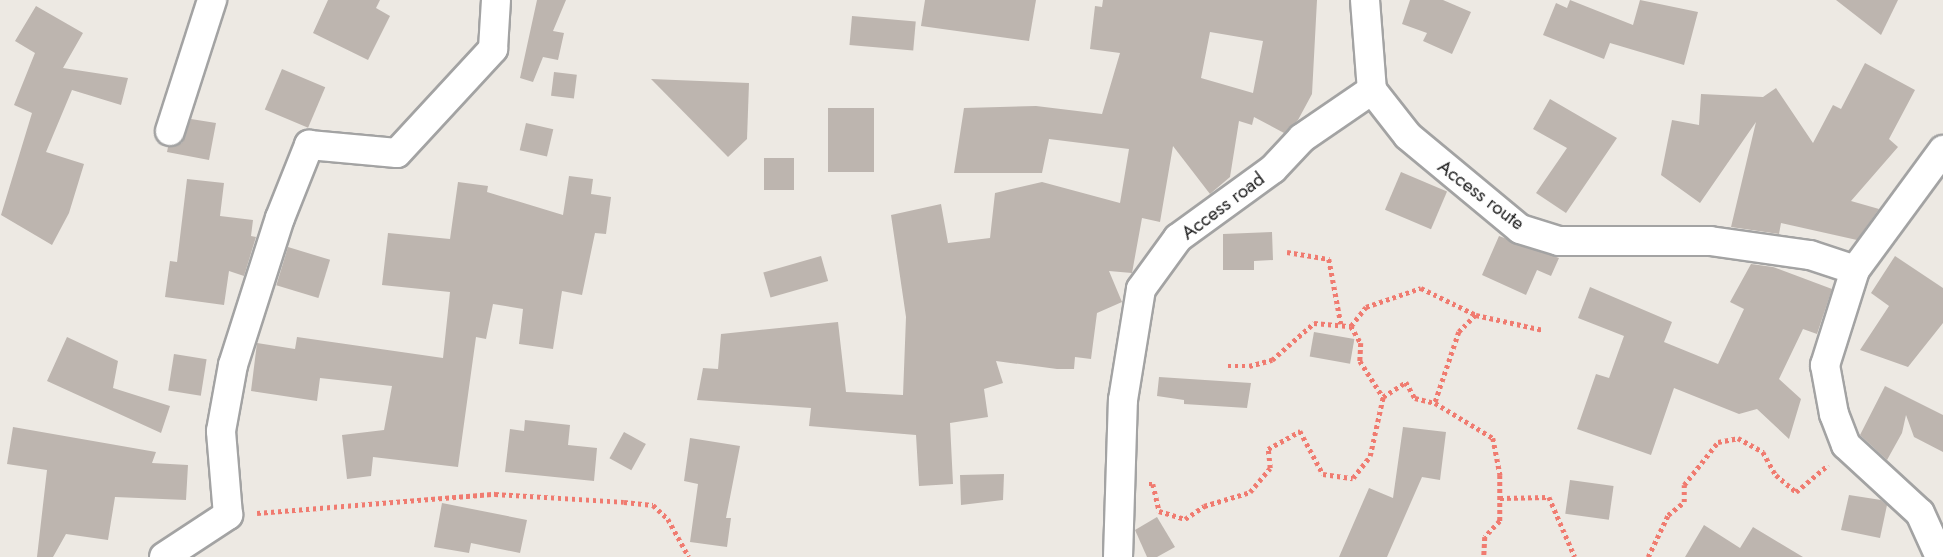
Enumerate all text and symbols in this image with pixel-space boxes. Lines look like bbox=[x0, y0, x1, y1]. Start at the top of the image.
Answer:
street label: Access route bbox=[1433, 155, 1529, 235]
street label: Access road bbox=[1177, 167, 1269, 245]

